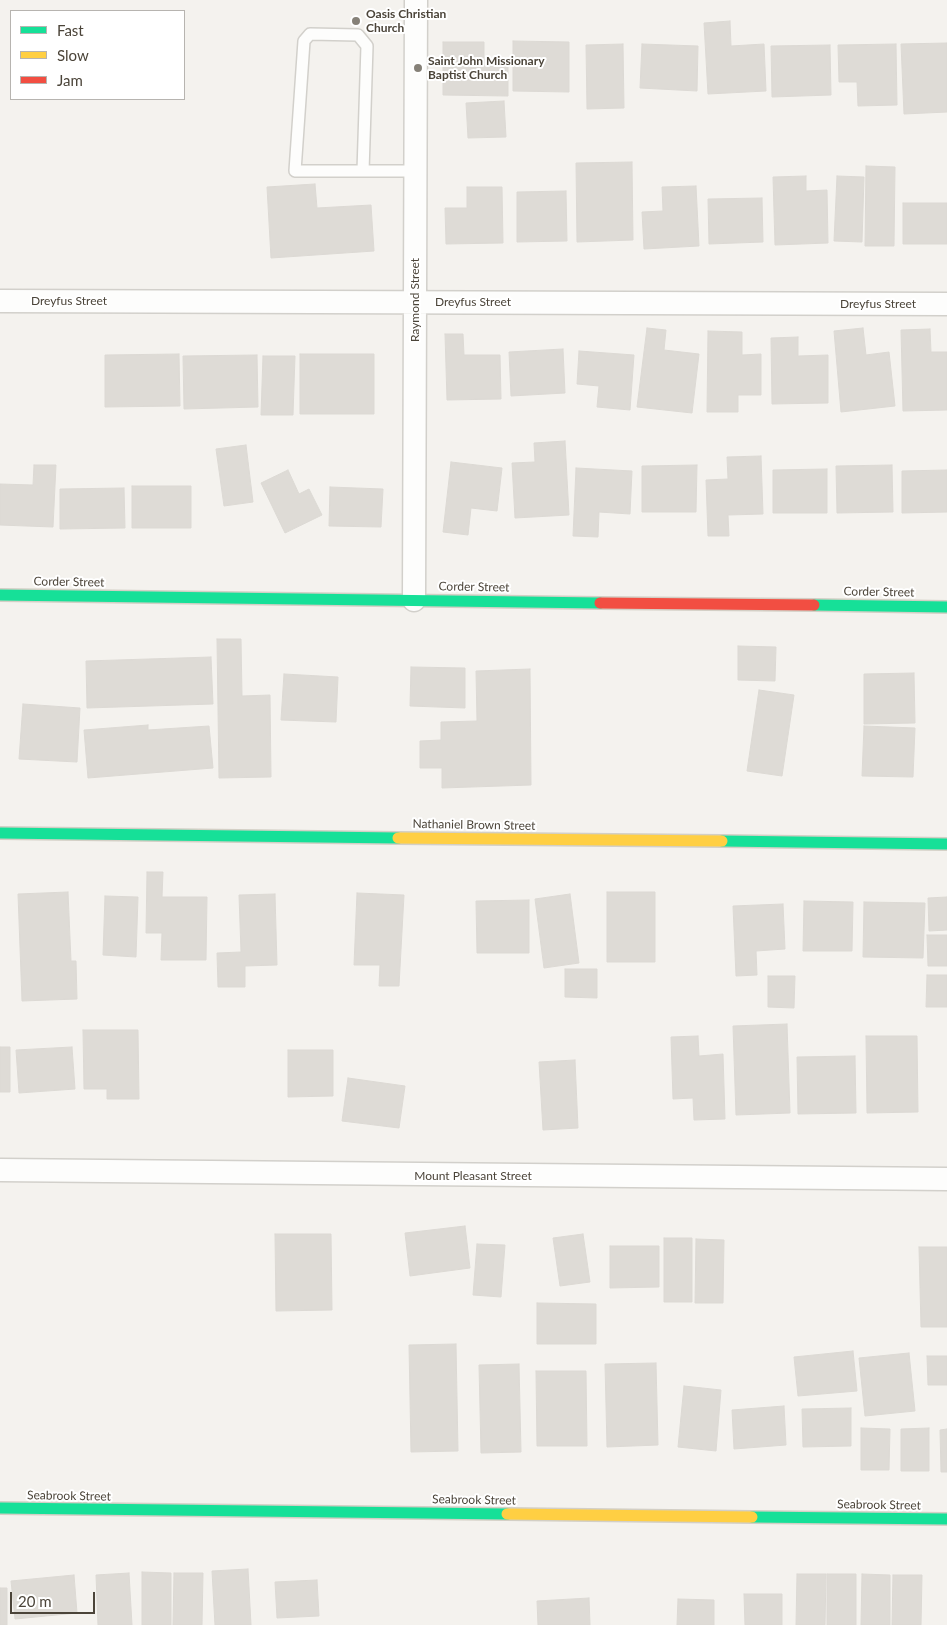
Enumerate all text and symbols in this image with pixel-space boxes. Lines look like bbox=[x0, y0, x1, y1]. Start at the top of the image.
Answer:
place label: Oasis Christian Church bbox=[366, 7, 446, 35]
legend bbox=[10, 10, 185, 100]
marker: Oasis Christian Church bbox=[350, 15, 362, 27]
text: Fast bbox=[57, 21, 84, 39]
text: Slow bbox=[57, 46, 89, 64]
place label: Saint John Missionary Baptist Church bbox=[428, 54, 544, 82]
marker: Saint John Missionary Baptist Church bbox=[412, 62, 424, 74]
text: Jam bbox=[57, 71, 83, 89]
street label: Raymond Street bbox=[408, 258, 422, 342]
street label: Dreyfus Street bbox=[31, 294, 107, 308]
street label: Dreyfus Street bbox=[435, 295, 511, 309]
street label: Dreyfus Street bbox=[840, 297, 916, 311]
street label: Corder Street bbox=[33, 574, 105, 590]
street label: Corder Street bbox=[438, 579, 510, 595]
street label: Corder Street bbox=[843, 584, 915, 600]
street label: Nathaniel Brown Street bbox=[412, 817, 536, 833]
street label: Mount Pleasant Street bbox=[414, 1169, 532, 1183]
street label: Seabrook Street bbox=[27, 1488, 111, 1504]
street label: Seabrook Street bbox=[432, 1492, 516, 1508]
street label: Seabrook Street bbox=[837, 1497, 921, 1513]
scale bar bbox=[12, 1582, 98, 1614]
text: 20 m bbox=[18, 1592, 52, 1610]

